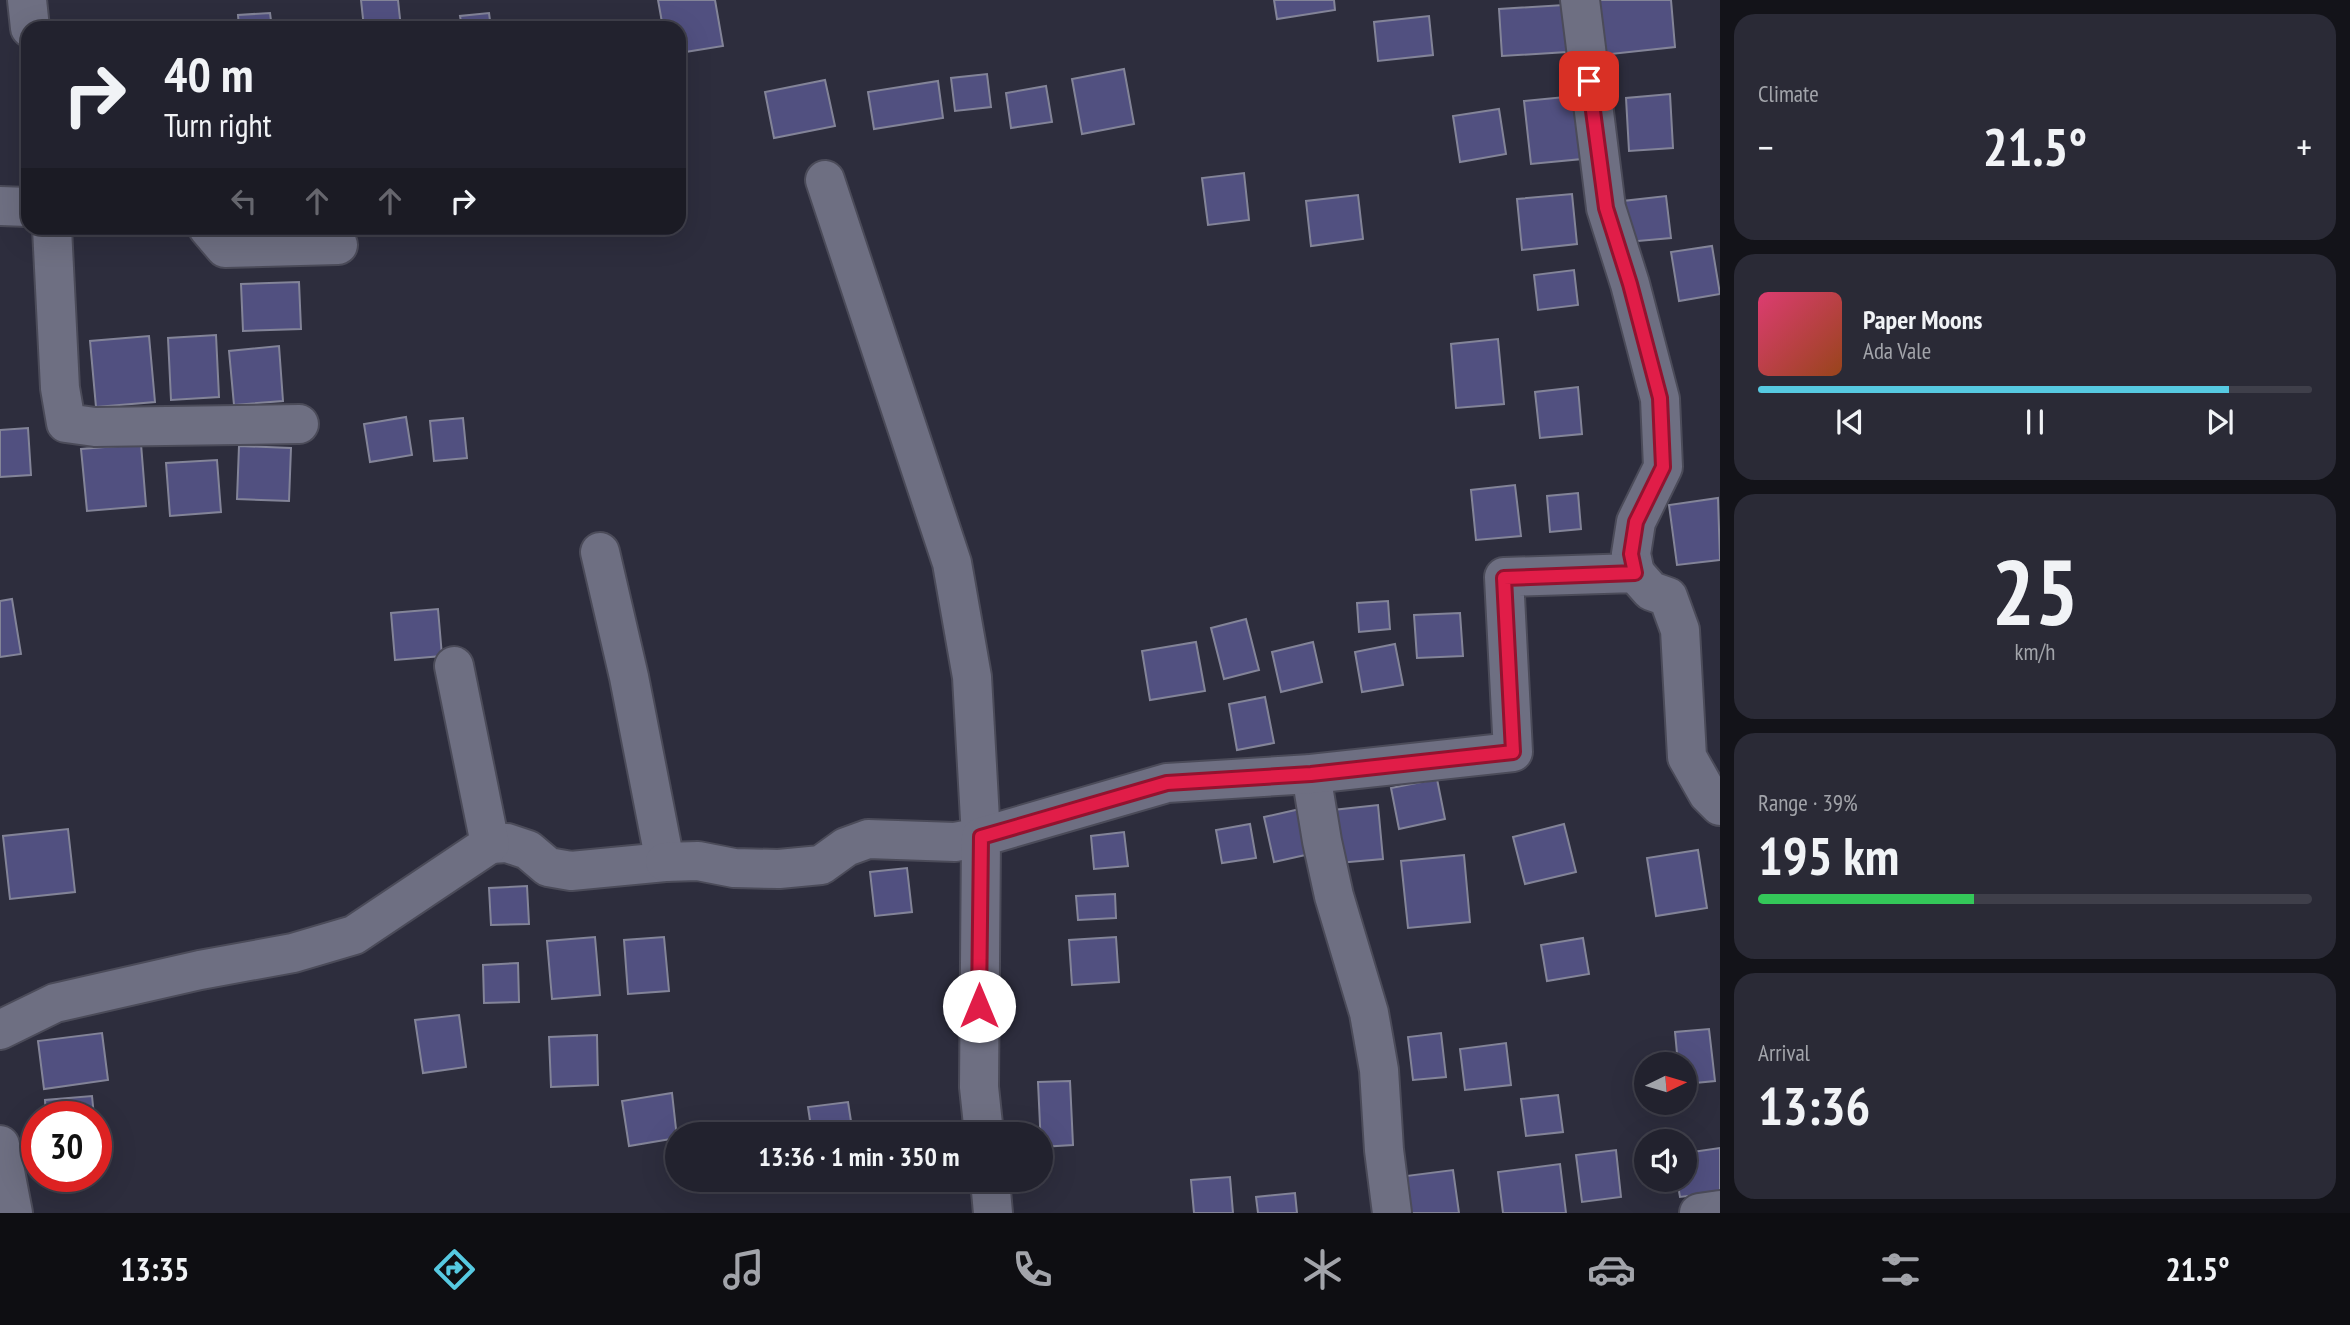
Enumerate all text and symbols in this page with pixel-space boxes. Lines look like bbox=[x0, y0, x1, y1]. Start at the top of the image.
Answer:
text: 40 m bbox=[164, 42, 253, 106]
icon: right bbox=[49, 49, 140, 140]
pin bbox=[1559, 51, 1619, 111]
icon: arrive bbox=[1570, 62, 1608, 100]
text: Climate bbox=[1758, 79, 1819, 108]
text: Turn right bbox=[164, 104, 272, 146]
text: 21.5° bbox=[1983, 113, 2087, 180]
text: − bbox=[1758, 122, 1774, 171]
text: + bbox=[2296, 122, 2312, 171]
icon: left bbox=[225, 182, 263, 220]
icon: ahead bbox=[298, 182, 336, 220]
icon: ahead bbox=[371, 182, 409, 220]
icon: right bbox=[444, 182, 482, 220]
text: Paper Moons bbox=[1863, 303, 1982, 336]
text: Ada Vale bbox=[1863, 336, 1931, 365]
icon: previous bbox=[1831, 403, 1869, 441]
icon: pause bbox=[2016, 403, 2054, 441]
icon: next bbox=[2201, 403, 2239, 441]
text: 25 bbox=[1992, 532, 2079, 650]
text: km/h bbox=[2015, 637, 2055, 666]
text: Range · 39% bbox=[1758, 788, 1858, 817]
text: 195 km bbox=[1758, 822, 1899, 889]
position arrow bbox=[942, 969, 1016, 1043]
text: Arrival bbox=[1758, 1038, 1810, 1067]
north arrow bbox=[1634, 1052, 1698, 1115]
map controls bbox=[1634, 1052, 1697, 1192]
text: 13:36 bbox=[1758, 1072, 1870, 1139]
speed limit sign: 30 bbox=[21, 1101, 112, 1192]
button: sound bbox=[1634, 1129, 1697, 1192]
text: 13:36 · 1 min · 350 m bbox=[759, 1140, 959, 1173]
icon: directions bbox=[430, 1245, 479, 1294]
icon: music bbox=[719, 1245, 768, 1294]
icon: phone bbox=[1008, 1245, 1057, 1294]
icon: climate bbox=[1298, 1245, 1347, 1294]
icon: car bbox=[1587, 1245, 1636, 1294]
icon: filters bbox=[1876, 1245, 1925, 1294]
text: 13:35 bbox=[120, 1248, 189, 1290]
text: 21.5° bbox=[2165, 1248, 2230, 1290]

